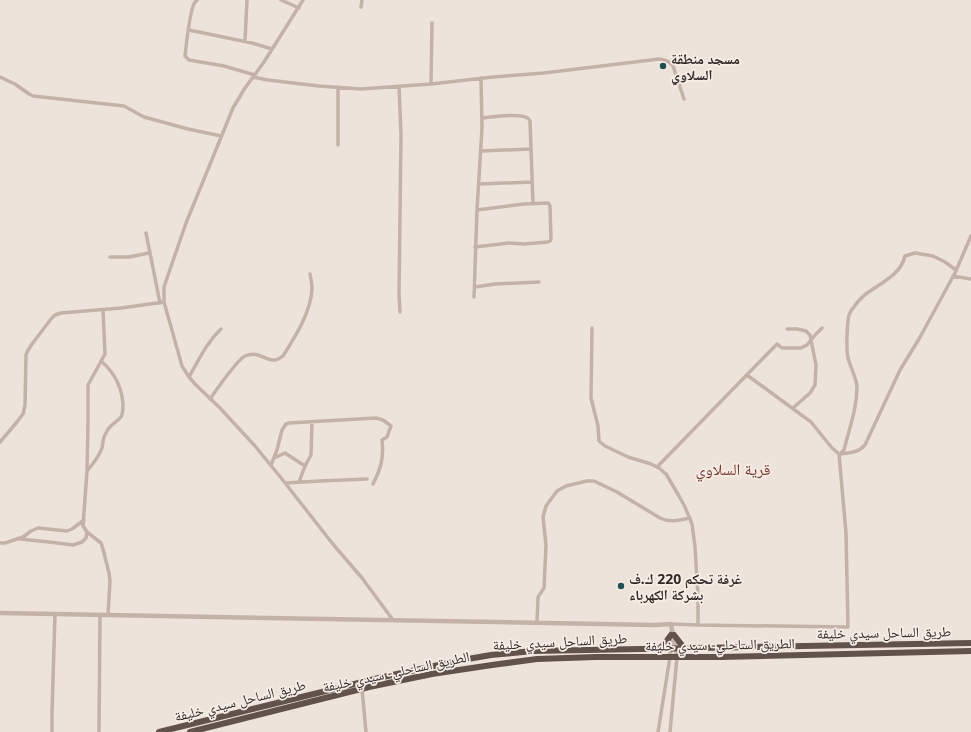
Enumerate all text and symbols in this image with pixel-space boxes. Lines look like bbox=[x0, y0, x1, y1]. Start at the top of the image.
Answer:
place label: مسجد منطقة السلاوي bbox=[671, 49, 740, 86]
marker: مسجد منطقة السلاوي bbox=[658, 61, 668, 71]
district label: قرية السلاوي bbox=[695, 458, 771, 482]
place label: غرفة تحكم 220 ك.ف بشركة الكهرباء bbox=[629, 569, 742, 604]
marker: غرفة تحكم 220 ك.ف بشركة الكهرباء bbox=[616, 581, 626, 591]
street label: طريق الساحل سيدي خليفة bbox=[817, 621, 951, 645]
street label: طريق الساحل سيدي خليفة bbox=[492, 628, 628, 657]
street label: الطريق الساحلي- سيدي خليفة bbox=[645, 633, 795, 657]
street label: الطريق الساحلي- سيدي خليفة bbox=[321, 646, 472, 698]
street label: طريق الساحل سيدي خليفة bbox=[172, 675, 308, 728]

